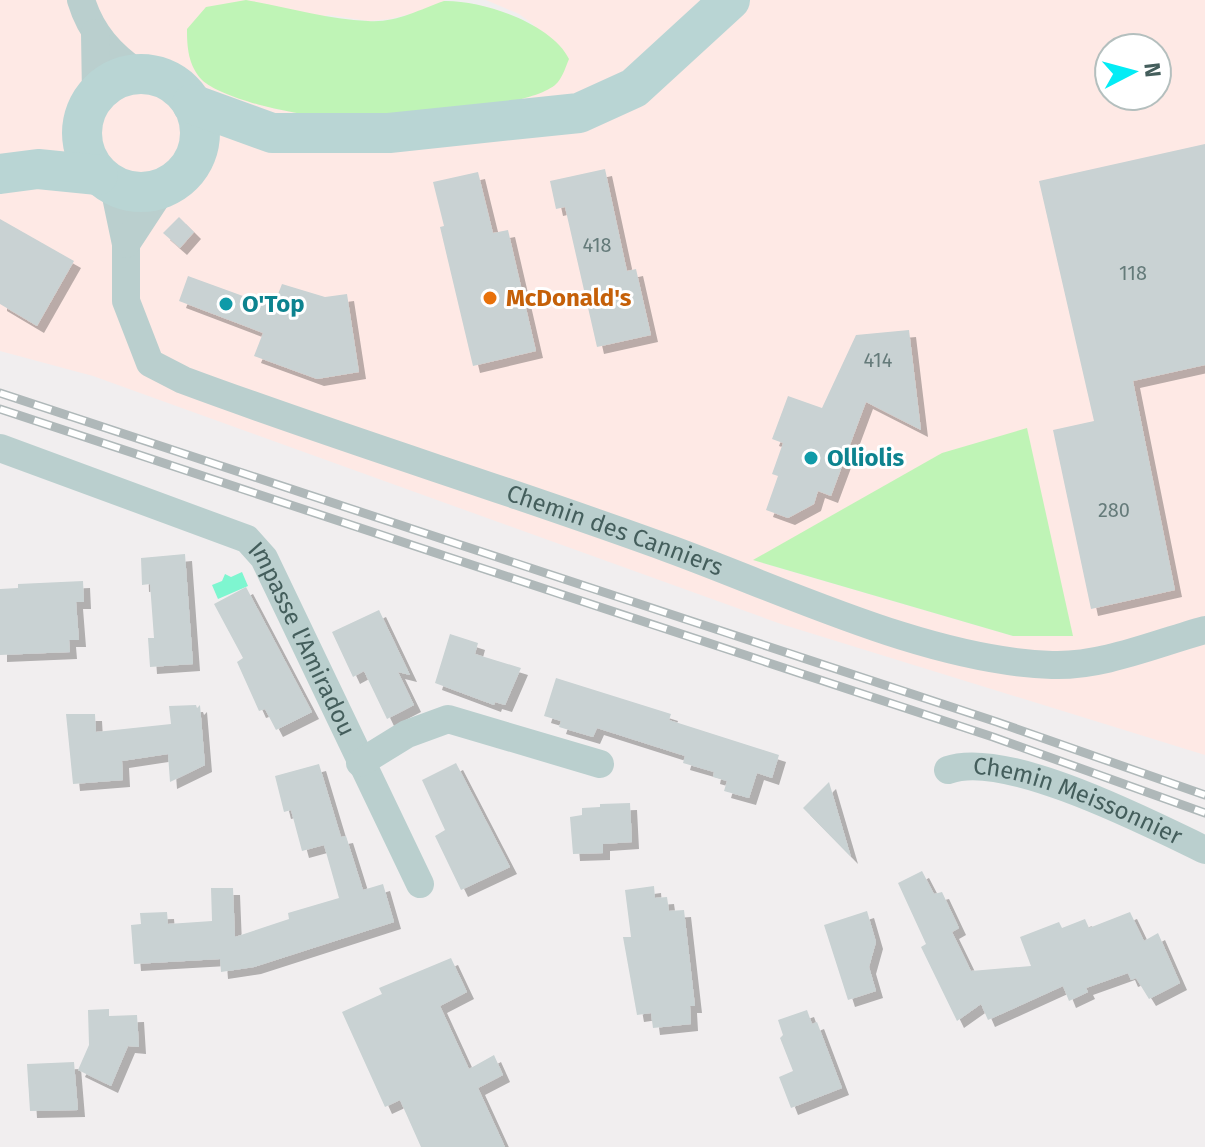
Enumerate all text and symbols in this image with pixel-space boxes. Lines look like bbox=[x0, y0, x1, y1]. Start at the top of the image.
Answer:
north arrow bbox=[1093, 32, 1173, 112]
text: N bbox=[1138, 61, 1167, 79]
house number: 418 bbox=[582, 233, 612, 257]
house number: 118 bbox=[1119, 261, 1147, 285]
place label: McDonald's bbox=[506, 284, 632, 312]
marker: McDonald's bbox=[481, 289, 499, 307]
place label: O'Top bbox=[242, 290, 305, 318]
marker: O'Top bbox=[217, 295, 235, 313]
house number: 414 bbox=[864, 348, 893, 372]
place label: Olliolis bbox=[827, 444, 905, 472]
marker: Olliolis bbox=[802, 449, 820, 467]
street label: Chemin des Canniers bbox=[503, 479, 727, 582]
house number: 280 bbox=[1098, 498, 1130, 522]
street label: Impasse l'Amiradou bbox=[242, 536, 361, 740]
street label: Chemin Meissonnier bbox=[972, 752, 1187, 851]

